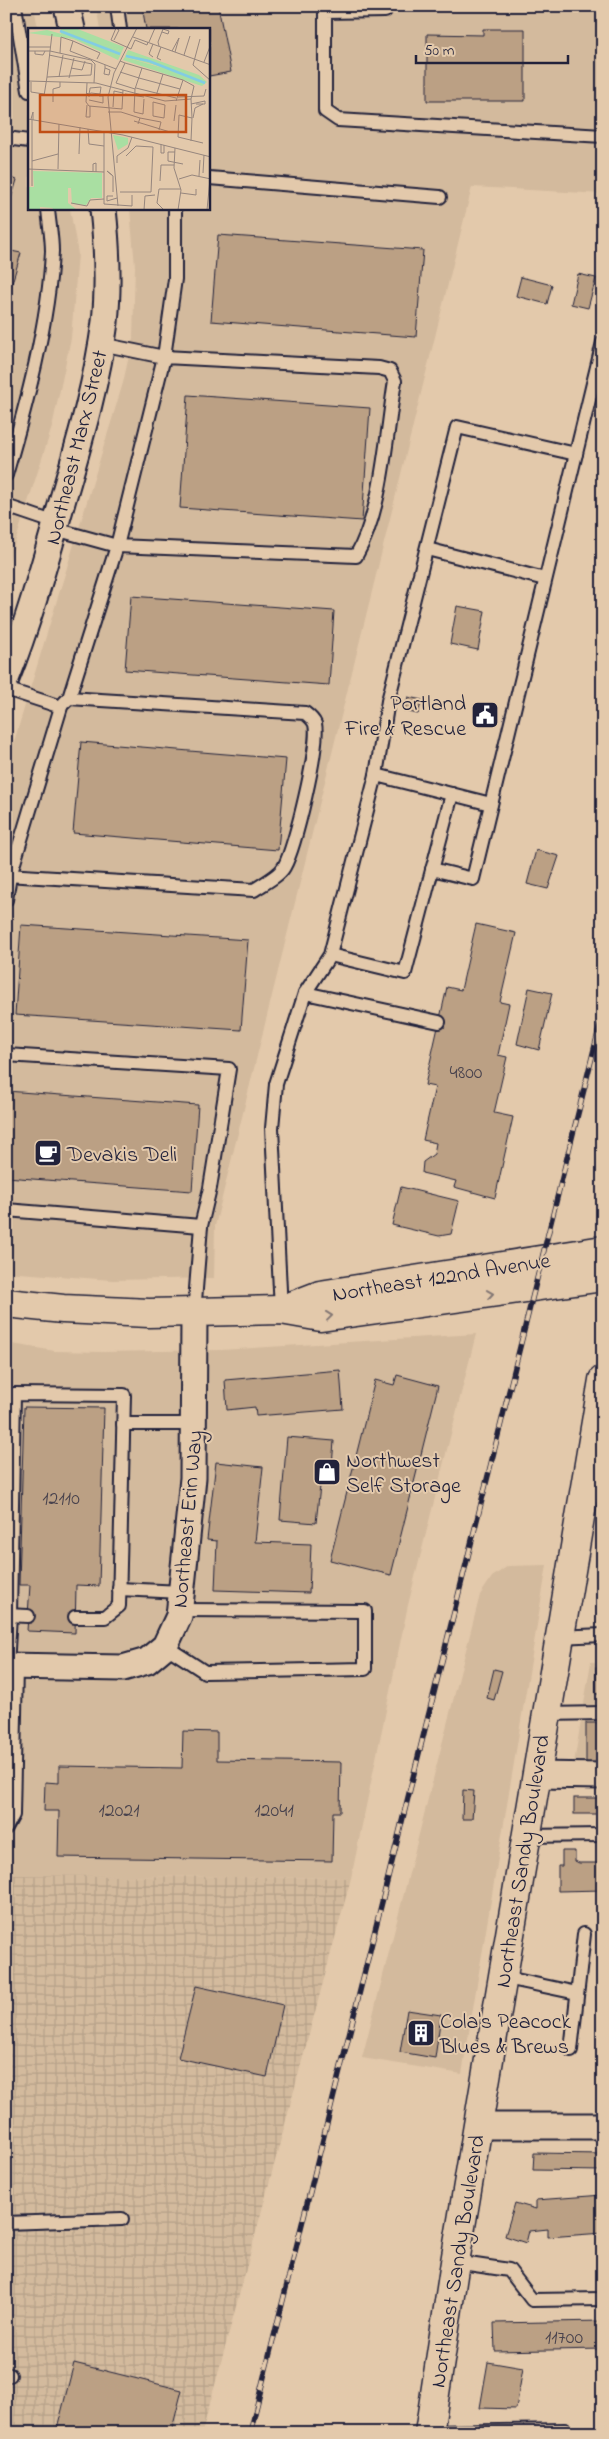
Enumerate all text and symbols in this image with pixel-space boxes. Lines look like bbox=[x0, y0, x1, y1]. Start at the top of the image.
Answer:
inset map bbox=[28, 28, 210, 210]
scale bar bbox=[416, 32, 569, 64]
text: 50 m bbox=[424, 40, 455, 62]
street label: Northeast Marx Street bbox=[38, 346, 118, 548]
place label: Portland Fire & Rescue bbox=[344, 689, 466, 746]
public building icon: Portland Fire & Rescue bbox=[470, 700, 500, 730]
house number: 4800 bbox=[449, 1059, 483, 1088]
cafe icon: Devakis Deli bbox=[33, 1138, 63, 1168]
place label: Devakis Deli bbox=[66, 1140, 177, 1172]
street label: Northeast 122nd Avenue bbox=[330, 1246, 553, 1312]
one-way arrow bbox=[486, 1289, 494, 1300]
one-way arrow bbox=[325, 1311, 333, 1322]
street label: Northeast Erin Way bbox=[165, 1429, 214, 1610]
place label: Northwest Self Storage bbox=[346, 1446, 461, 1504]
shop icon: Northwest Self Storage bbox=[312, 1457, 342, 1487]
house number: 12110 bbox=[42, 1485, 80, 1514]
street label: Northeast Sandy Boulevard bbox=[488, 1733, 561, 1990]
house number: 12021 bbox=[98, 1797, 140, 1826]
house number: 12041 bbox=[254, 1797, 294, 1826]
place label: Cola's Peacock Blues & Brews bbox=[439, 2007, 572, 2064]
building icon: Cola's Peacock Blues & Brews bbox=[406, 2018, 436, 2048]
street label: Northeast Sandy Boulevard bbox=[423, 2133, 496, 2390]
house number: 11700 bbox=[545, 2324, 583, 2353]

